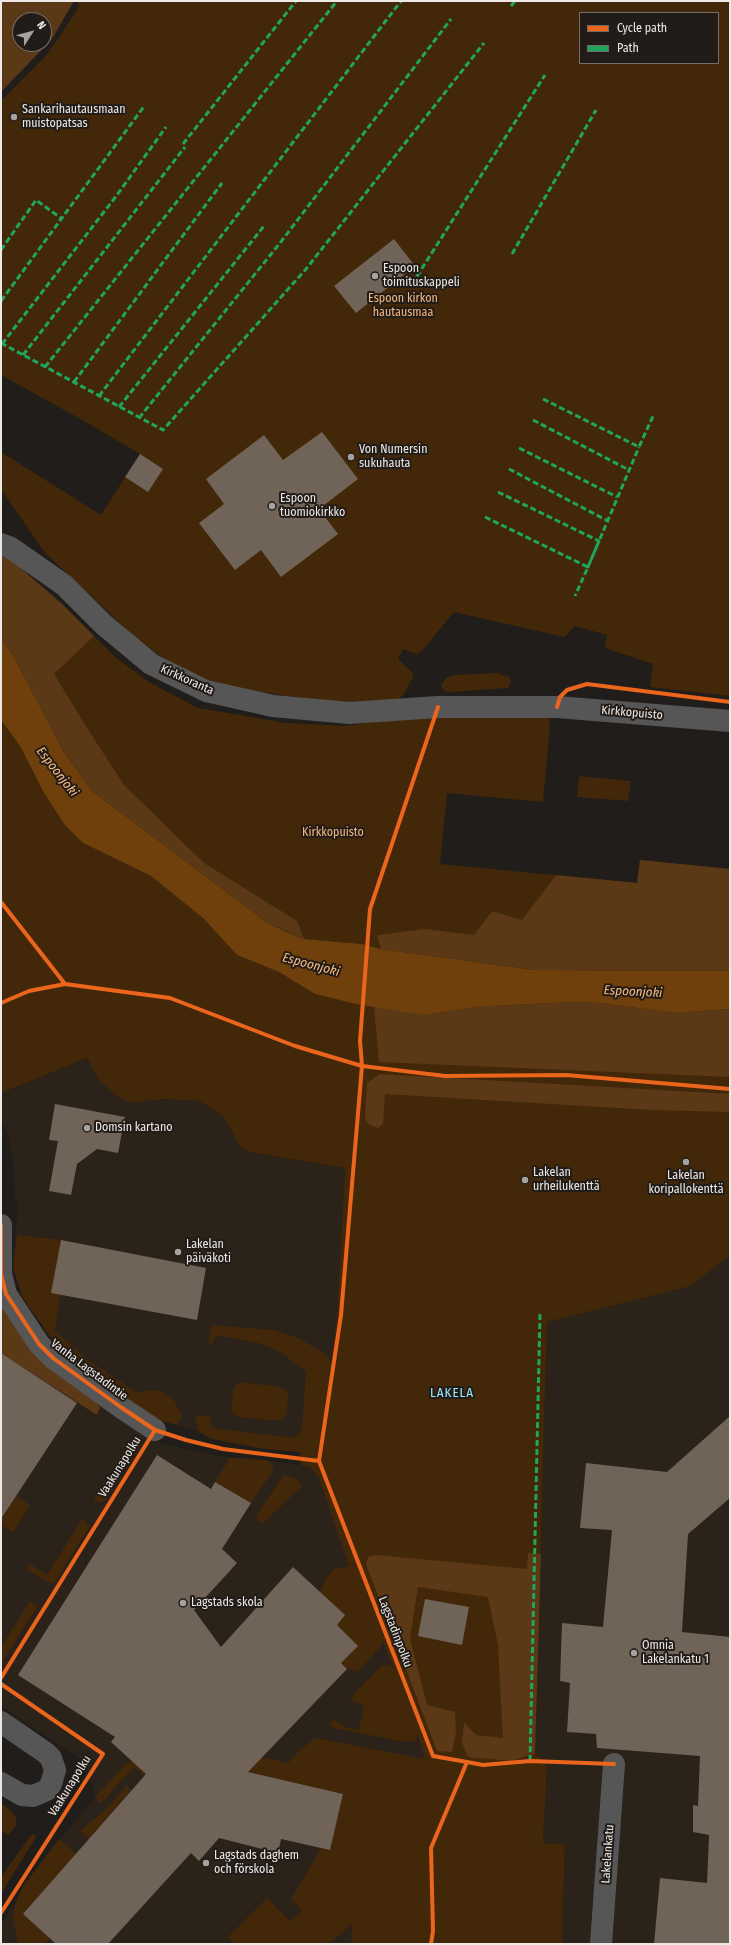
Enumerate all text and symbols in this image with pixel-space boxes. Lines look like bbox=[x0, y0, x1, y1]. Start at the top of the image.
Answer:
north arrow bbox=[12, 12, 52, 52]
legend bbox=[579, 12, 719, 64]
text: N bbox=[34, 19, 49, 32]
text: Cycle path bbox=[617, 21, 667, 35]
text: Path bbox=[617, 41, 639, 55]
place label: Sankarihautausmaan muistopatsas bbox=[22, 103, 126, 131]
marker: Sankarihautausmaan muistopatsas bbox=[9, 112, 19, 122]
place label: Espoon toimituskappeli bbox=[383, 262, 460, 290]
marker: Espoon toimituskappeli bbox=[370, 271, 380, 281]
park label: Espoon kirkon hautausmaa bbox=[368, 292, 438, 320]
place label: Von Numersin sukuhauta bbox=[359, 443, 427, 471]
marker: Von Numersin sukuhauta bbox=[346, 452, 356, 462]
place label: Espoon tuomiokirkko bbox=[280, 492, 345, 520]
marker: Espoon tuomiokirkko bbox=[267, 501, 277, 511]
street label: Kirkkoranta bbox=[158, 662, 216, 698]
street label: Kirkkopuisto bbox=[601, 703, 663, 723]
water label: Espoonjoki bbox=[33, 744, 81, 800]
park label: Kirkkopuisto bbox=[302, 826, 364, 840]
water label: Espoonjoki bbox=[281, 950, 341, 980]
water label: Espoonjoki bbox=[603, 983, 663, 1001]
place label: Domsin kartano bbox=[95, 1121, 173, 1135]
marker: Domsin kartano bbox=[82, 1123, 92, 1133]
marker: Lakelan koripallokenttä bbox=[681, 1157, 691, 1167]
place label: Lakelan urheilukenttä bbox=[533, 1166, 600, 1194]
place label: Lakelan koripallokenttä bbox=[648, 1169, 724, 1197]
marker: Lakelan urheilukenttä bbox=[520, 1175, 530, 1185]
place label: Lakelan päiväkoti bbox=[186, 1238, 231, 1266]
marker: Lakelan päiväkoti bbox=[173, 1247, 183, 1257]
street label: Vanha Lagstadintie bbox=[48, 1336, 130, 1404]
district label: LAKELA bbox=[430, 1385, 474, 1401]
street label: Vaakunapolku bbox=[96, 1434, 144, 1500]
street label: Lagstadinpolku bbox=[375, 1594, 415, 1670]
place label: Lagstads skola bbox=[191, 1596, 263, 1610]
marker: Lagstads skola bbox=[178, 1598, 188, 1608]
place label: Omnia Lakelankatu 1 bbox=[642, 1639, 709, 1667]
marker: Omnia Lakelankatu 1 bbox=[629, 1648, 639, 1658]
street label: Vaakunapolku bbox=[46, 1753, 94, 1819]
street label: Lakelankatu bbox=[599, 1824, 617, 1884]
place label: Lagstads daghem och förskola bbox=[214, 1849, 299, 1877]
marker: Lagstads daghem och förskola bbox=[201, 1858, 211, 1868]

